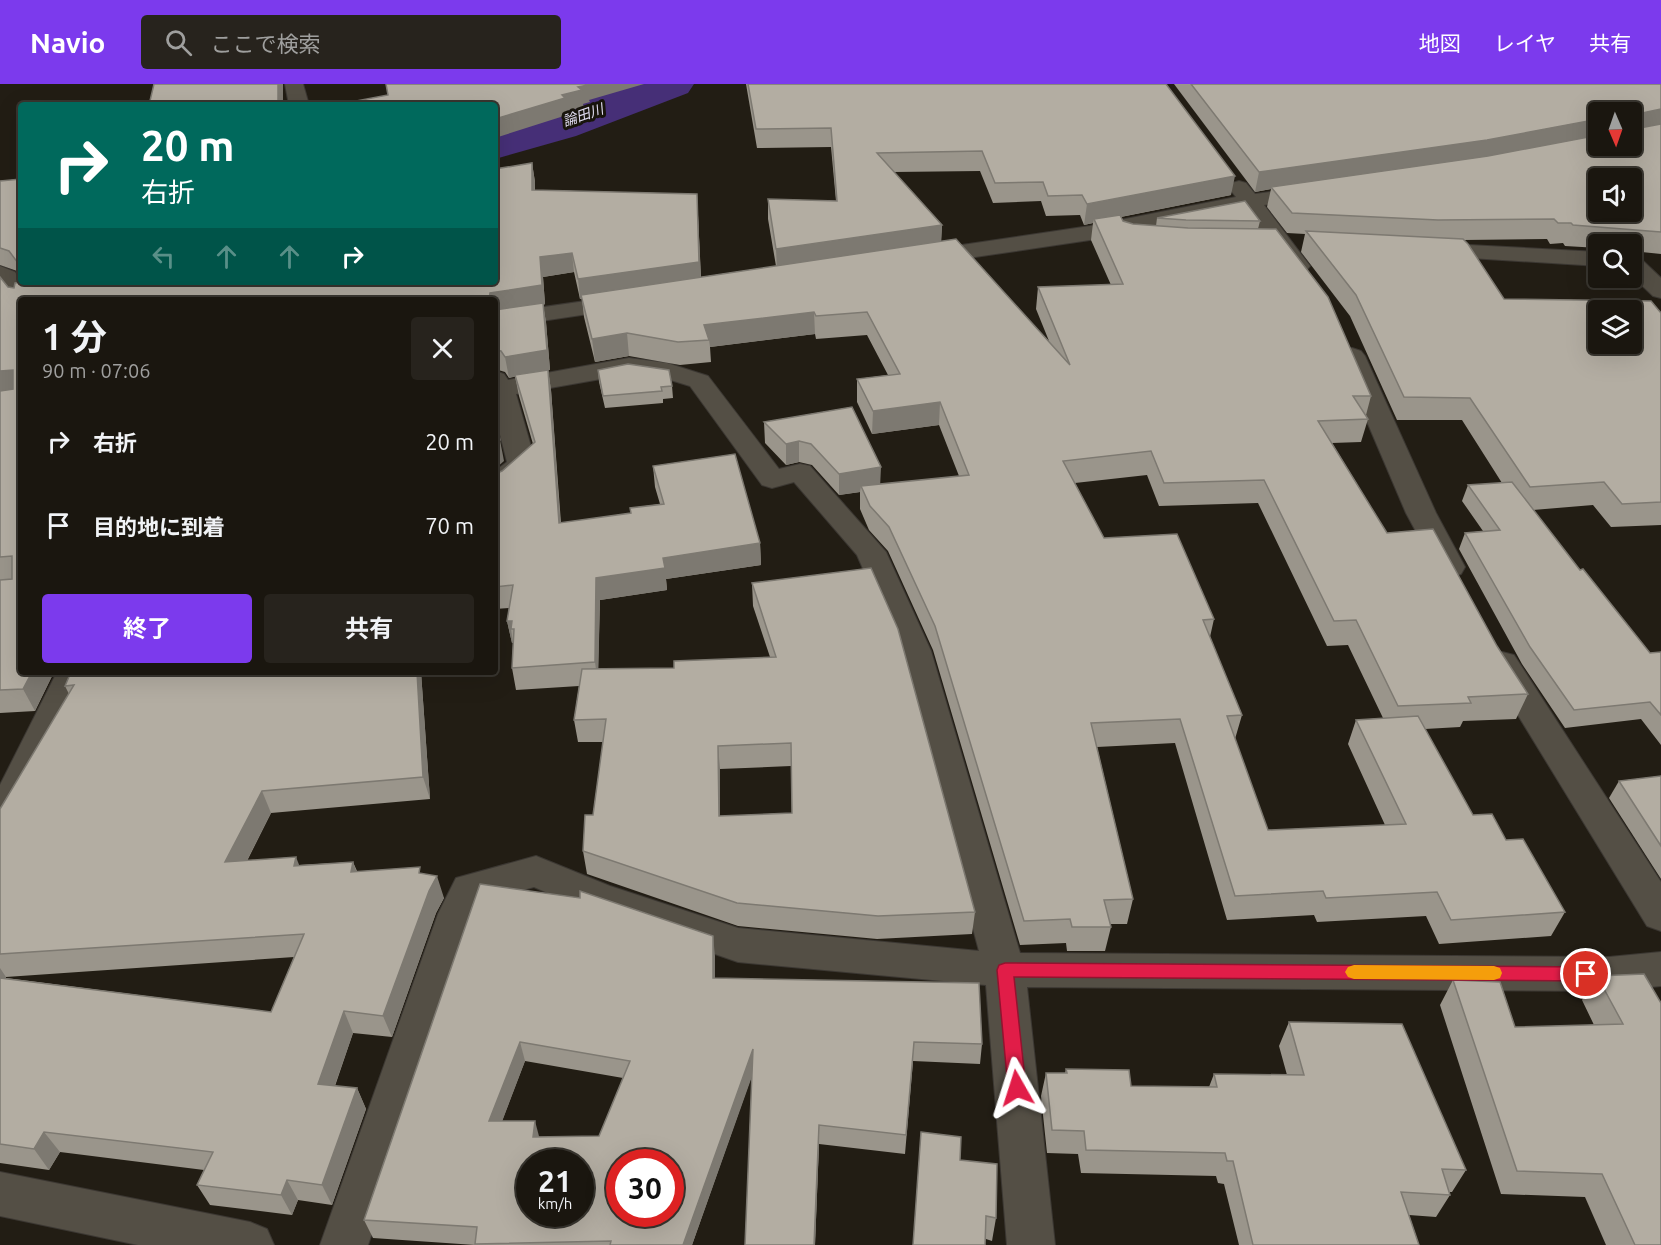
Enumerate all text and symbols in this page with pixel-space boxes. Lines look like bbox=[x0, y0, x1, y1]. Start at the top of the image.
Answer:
search box bbox=[141, 15, 561, 69]
icon: search bbox=[162, 26, 195, 59]
text: Navio bbox=[30, 27, 105, 58]
text: ここで検索 bbox=[210, 31, 320, 56]
text: 地図 bbox=[1419, 31, 1461, 55]
text: レイヤ bbox=[1494, 31, 1556, 55]
text: 共有 bbox=[1589, 31, 1631, 55]
water label: 論田川 bbox=[561, 100, 607, 129]
north arrow bbox=[1588, 102, 1642, 156]
map controls bbox=[1588, 102, 1642, 354]
text: 20 m bbox=[141, 122, 235, 169]
icon: right bbox=[42, 126, 120, 204]
button: sound bbox=[1588, 168, 1642, 222]
text: 右折 bbox=[141, 177, 195, 207]
button: search bbox=[1588, 234, 1642, 288]
icon: left bbox=[147, 240, 180, 273]
icon: ahead bbox=[210, 240, 243, 273]
icon: ahead bbox=[273, 240, 306, 273]
icon: right bbox=[336, 240, 369, 273]
button: layers bbox=[1588, 300, 1642, 354]
text: 1 分 bbox=[42, 316, 107, 357]
button: close bbox=[411, 317, 474, 380]
text: 90 m · 07:06 bbox=[42, 359, 151, 382]
icon: right bbox=[42, 425, 75, 458]
text: 20 m bbox=[425, 429, 474, 454]
text: 右折 bbox=[93, 430, 137, 455]
icon: arrive bbox=[42, 509, 75, 542]
text: 70 m bbox=[425, 513, 474, 538]
text: 目的地に到着 bbox=[93, 514, 225, 539]
button: 終了 bbox=[42, 594, 252, 663]
button: 共有 bbox=[264, 594, 474, 663]
pin bbox=[1560, 948, 1611, 999]
icon: arrive bbox=[1569, 957, 1602, 990]
position arrow bbox=[985, 1056, 1049, 1120]
speed limit sign: 30 bbox=[606, 1149, 684, 1227]
text: 21 bbox=[538, 1164, 572, 1198]
text: km/h bbox=[538, 1195, 572, 1212]

